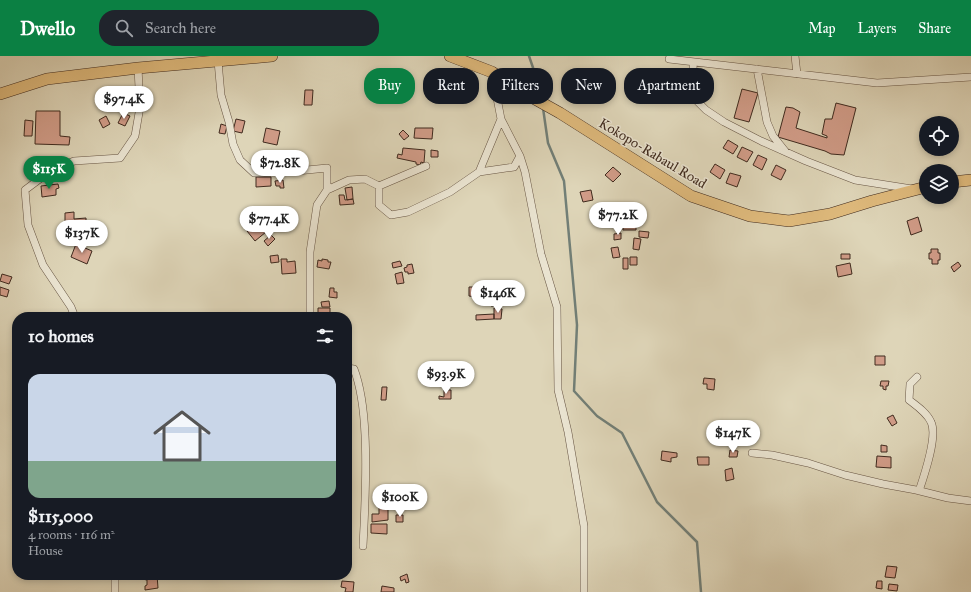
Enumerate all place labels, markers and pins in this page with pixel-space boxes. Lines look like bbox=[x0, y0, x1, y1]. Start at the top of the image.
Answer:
pin: $97.4K bbox=[91, 86, 157, 120]
pin: $72.8K bbox=[247, 150, 313, 184]
pin: $115K bbox=[21, 156, 77, 190]
pin: $77.2K bbox=[585, 202, 651, 236]
pin: $77.4K bbox=[236, 206, 302, 240]
pin: $137K bbox=[54, 220, 110, 254]
pin: $146K bbox=[470, 280, 526, 314]
pin: $93.9K bbox=[413, 361, 479, 395]
pin: $147K bbox=[705, 420, 761, 454]
pin: $100K bbox=[372, 484, 428, 518]

